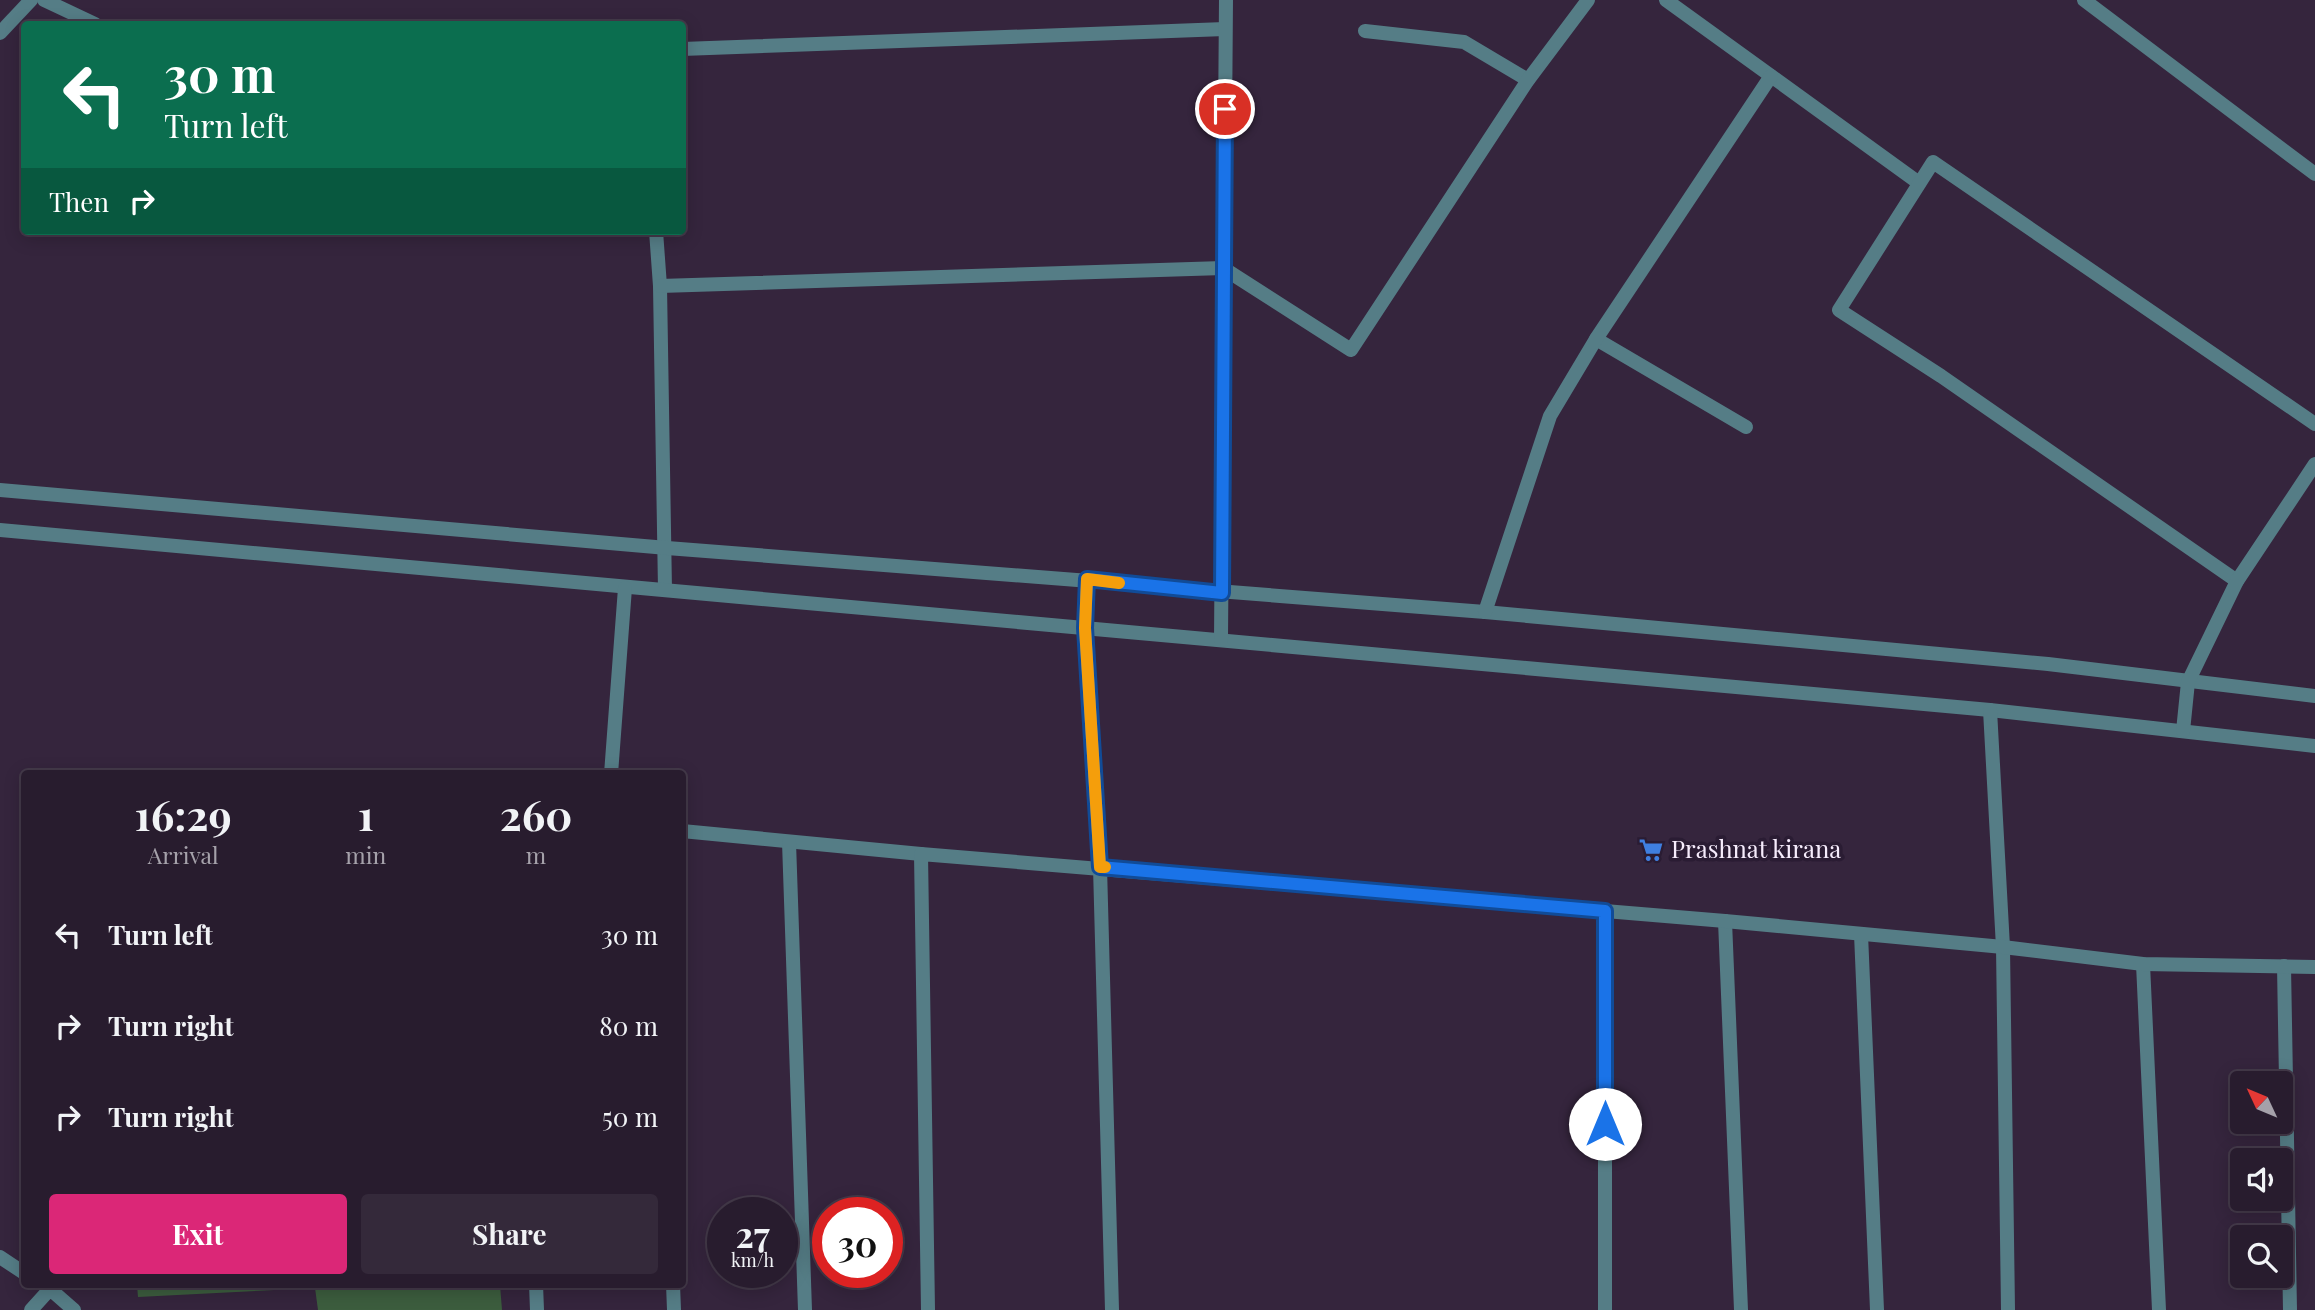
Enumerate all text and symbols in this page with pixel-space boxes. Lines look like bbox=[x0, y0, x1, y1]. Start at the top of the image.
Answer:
text: 30 m bbox=[164, 40, 275, 105]
icon: left bbox=[49, 49, 140, 140]
pin bbox=[1195, 79, 1255, 139]
icon: arrive bbox=[1206, 90, 1244, 128]
text: Turn left bbox=[164, 103, 288, 146]
icon: right bbox=[123, 182, 161, 220]
text: Then bbox=[49, 184, 109, 219]
text: 16:29 bbox=[135, 786, 232, 842]
text: 1 bbox=[358, 786, 374, 842]
text: 260 bbox=[500, 786, 572, 842]
place label: Prashnat kirana bbox=[1671, 832, 1841, 864]
supermarket icon: Prashnat kirana bbox=[1637, 836, 1665, 864]
text: Arrival bbox=[148, 839, 219, 870]
text: min bbox=[345, 839, 386, 870]
text: m bbox=[526, 839, 546, 870]
icon: left bbox=[49, 916, 87, 954]
text: Turn left bbox=[108, 917, 213, 952]
text: 30 m bbox=[601, 917, 658, 952]
icon: right bbox=[49, 1007, 87, 1045]
text: Turn right bbox=[108, 1008, 234, 1043]
text: 80 m bbox=[599, 1008, 658, 1043]
north arrow bbox=[2230, 1071, 2292, 1134]
map controls bbox=[2230, 1071, 2293, 1288]
position arrow bbox=[1568, 1087, 1642, 1161]
icon: right bbox=[49, 1098, 87, 1136]
text: Turn right bbox=[108, 1099, 234, 1134]
text: 50 m bbox=[602, 1099, 658, 1134]
button: sound bbox=[2230, 1148, 2293, 1211]
button: Exit bbox=[49, 1194, 347, 1274]
button: Share bbox=[361, 1194, 658, 1274]
speed limit sign: 30 bbox=[812, 1197, 903, 1288]
text: 27 bbox=[735, 1210, 770, 1257]
button: search bbox=[2230, 1225, 2293, 1288]
text: km/h bbox=[731, 1248, 774, 1272]

